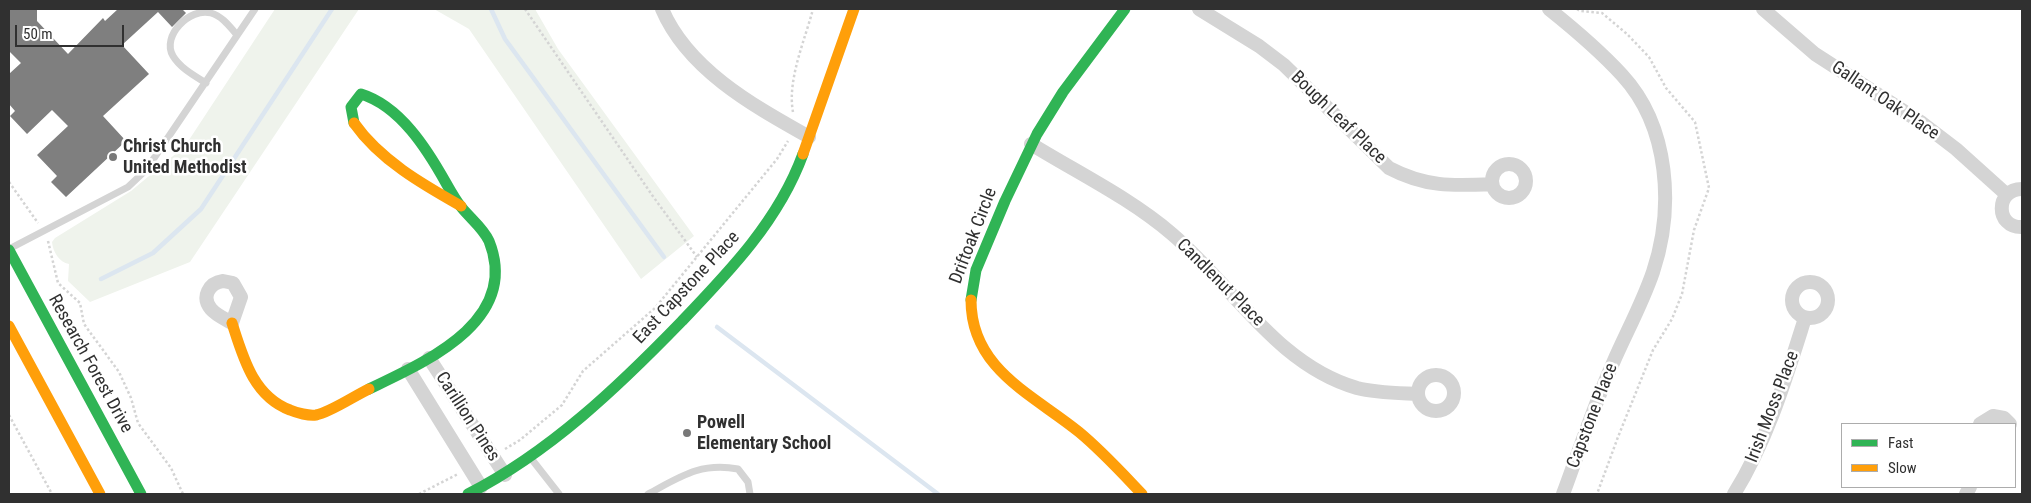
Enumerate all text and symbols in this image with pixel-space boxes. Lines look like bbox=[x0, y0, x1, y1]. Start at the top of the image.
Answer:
scale bar bbox=[18, 15, 126, 47]
text: 50 m bbox=[23, 25, 53, 43]
street label: Gallant Oak Place bbox=[1827, 57, 1943, 145]
street label: Bough Leaf Place bbox=[1286, 67, 1390, 169]
place label: Christ Church United Methodist bbox=[123, 136, 247, 178]
marker: Christ Church United Methodist bbox=[107, 151, 119, 163]
street label: Driftoak Circle bbox=[946, 185, 1002, 287]
street label: East Capstone Place bbox=[629, 227, 745, 349]
street label: Candlenut Place bbox=[1172, 235, 1268, 331]
street label: Research Forest Drive bbox=[43, 291, 137, 437]
street label: Irish Moss Place bbox=[1742, 348, 1804, 466]
street label: Capstone Place bbox=[1563, 360, 1623, 472]
street label: Carillion Pines bbox=[430, 368, 504, 466]
place label: Powell Elementary School bbox=[697, 412, 831, 454]
legend bbox=[1841, 423, 2016, 488]
marker: Powell Elementary School bbox=[681, 427, 693, 439]
text: Fast bbox=[1888, 434, 1913, 452]
text: Slow bbox=[1888, 459, 1917, 477]

